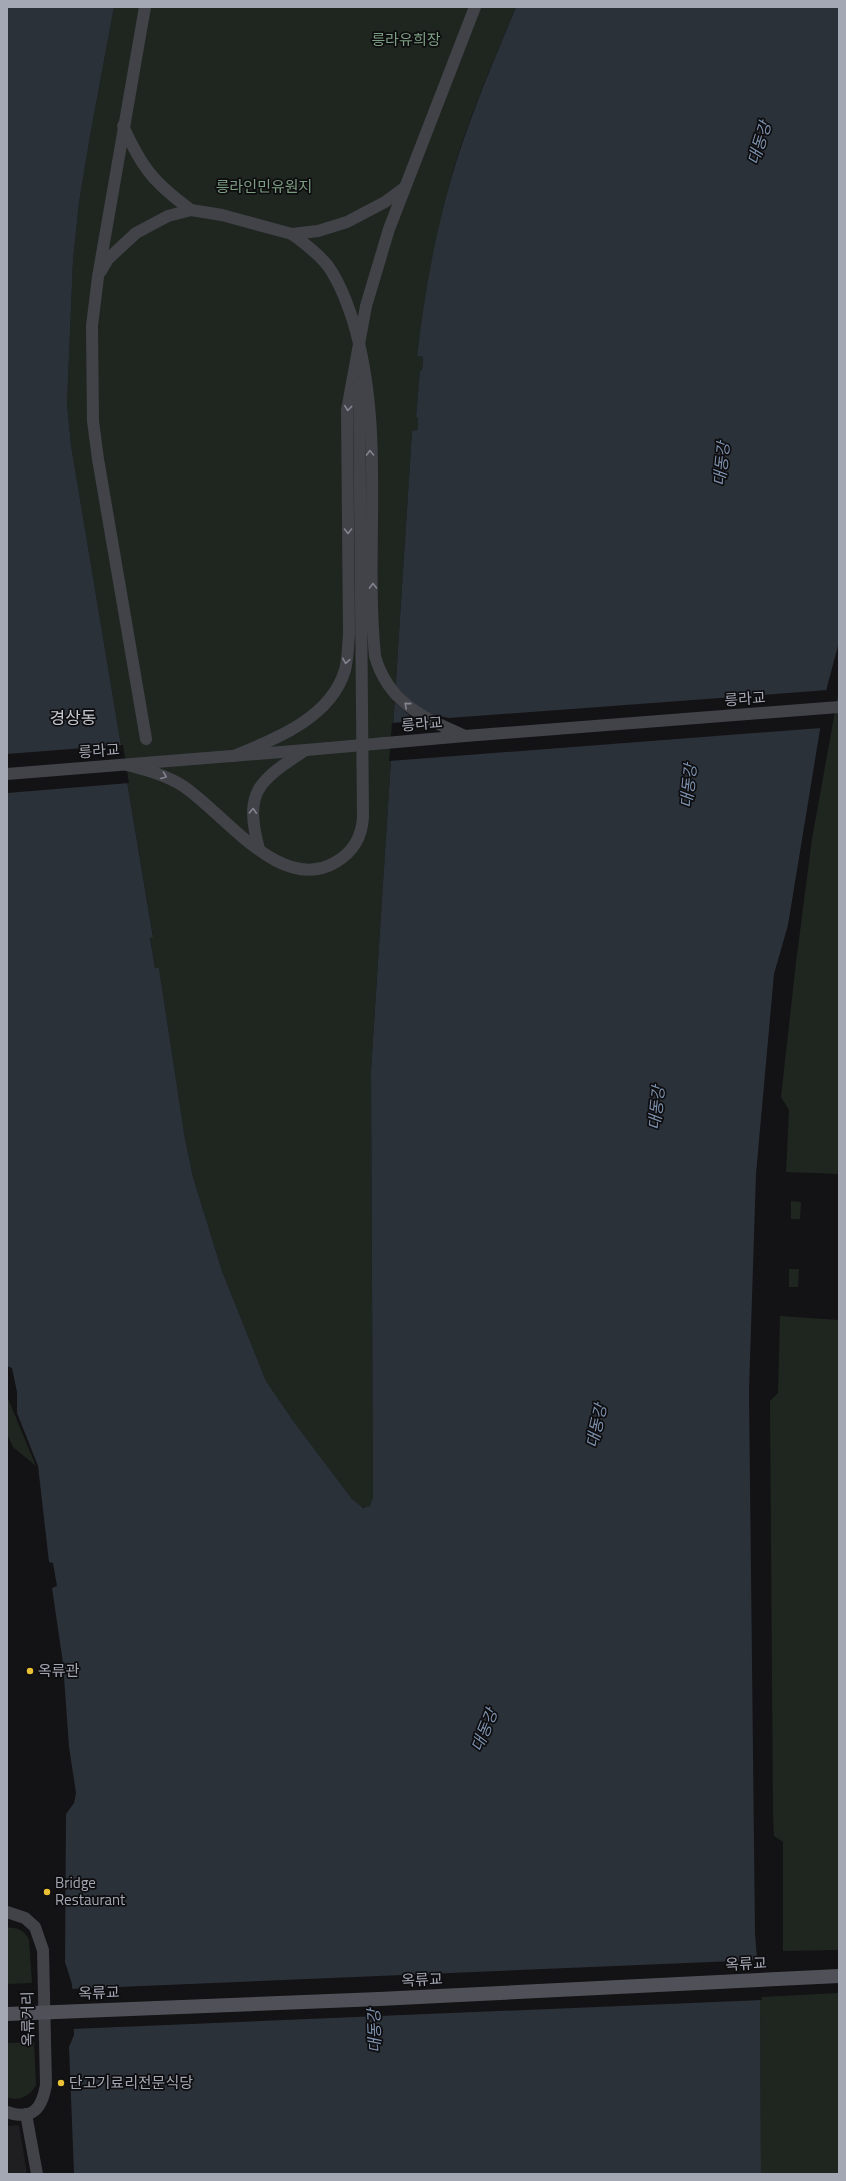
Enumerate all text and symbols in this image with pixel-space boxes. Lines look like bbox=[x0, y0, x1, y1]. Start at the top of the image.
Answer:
park label: 릉라유희장 bbox=[371, 28, 441, 51]
water label: 대동강 bbox=[741, 116, 778, 168]
park label: 릉라인민유원지 bbox=[216, 175, 312, 198]
one-way arrow bbox=[343, 405, 352, 411]
water label: 대동강 bbox=[707, 439, 735, 487]
one-way arrow bbox=[366, 450, 375, 456]
one-way arrow bbox=[344, 528, 352, 534]
one-way arrow bbox=[369, 583, 377, 589]
one-way arrow bbox=[342, 658, 351, 664]
street label: 릉라교 bbox=[724, 686, 766, 711]
one-way arrow bbox=[404, 702, 411, 709]
district label: 경상동 bbox=[50, 705, 96, 731]
street label: 릉라교 bbox=[400, 710, 444, 737]
street label: 릉라교 bbox=[78, 738, 120, 763]
water label: 대동강 bbox=[674, 761, 702, 809]
one-way arrow bbox=[160, 772, 167, 780]
one-way arrow bbox=[248, 807, 257, 814]
water label: 대동강 bbox=[642, 1083, 670, 1131]
water label: 대동강 bbox=[580, 1400, 613, 1450]
place label: 옥류관 bbox=[38, 1659, 80, 1682]
marker: 옥류관 bbox=[25, 1666, 35, 1676]
water label: 대동강 bbox=[465, 1703, 504, 1755]
place label: Bridge Restaurant bbox=[55, 1871, 126, 1911]
marker: Bridge Restaurant bbox=[42, 1887, 52, 1897]
street label: 옥류교 bbox=[725, 1951, 767, 1976]
street label: 옥류교 bbox=[401, 1967, 443, 1992]
street label: 옥류교 bbox=[78, 1980, 120, 2005]
street label: 옥류거리 bbox=[16, 1991, 39, 2047]
water label: 대동강 bbox=[361, 2006, 387, 2053]
place label: 단고기료리전문식당 bbox=[69, 2071, 193, 2094]
marker: 단고기료리전문식당 bbox=[56, 2078, 66, 2088]

